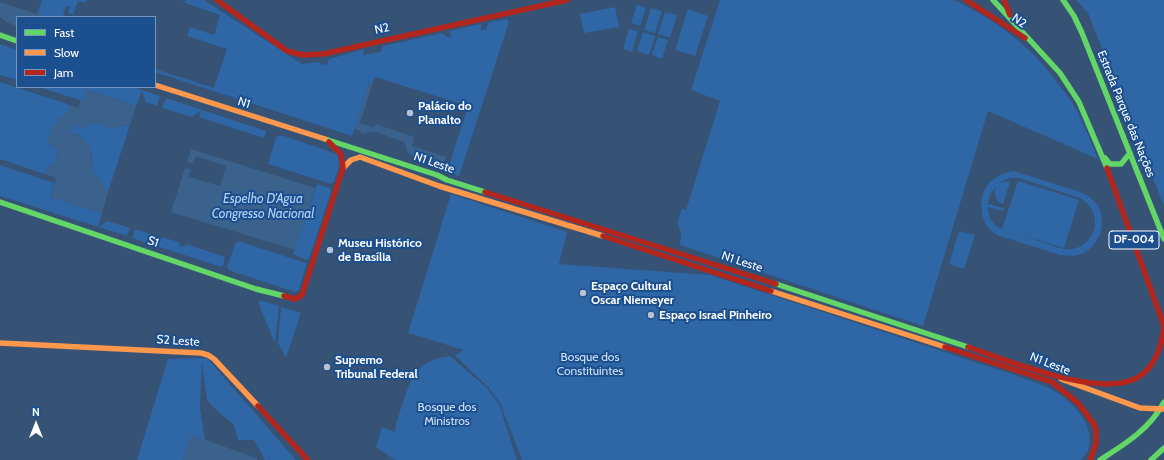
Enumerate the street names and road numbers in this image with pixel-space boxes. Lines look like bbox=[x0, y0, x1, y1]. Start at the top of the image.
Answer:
street label: N2 bbox=[1009, 11, 1029, 31]
street label: N2 bbox=[373, 20, 391, 38]
street label: Estrada Parque das Nações bbox=[1094, 49, 1158, 179]
street label: N1 bbox=[236, 94, 252, 112]
street label: N1 Leste bbox=[412, 149, 456, 177]
road number: DF-004 bbox=[1109, 231, 1159, 249]
street label: S1 bbox=[145, 233, 161, 251]
street label: N1 Leste bbox=[720, 249, 764, 275]
street label: S2 Leste bbox=[156, 332, 200, 350]
street label: N1 Leste bbox=[1028, 350, 1072, 378]

